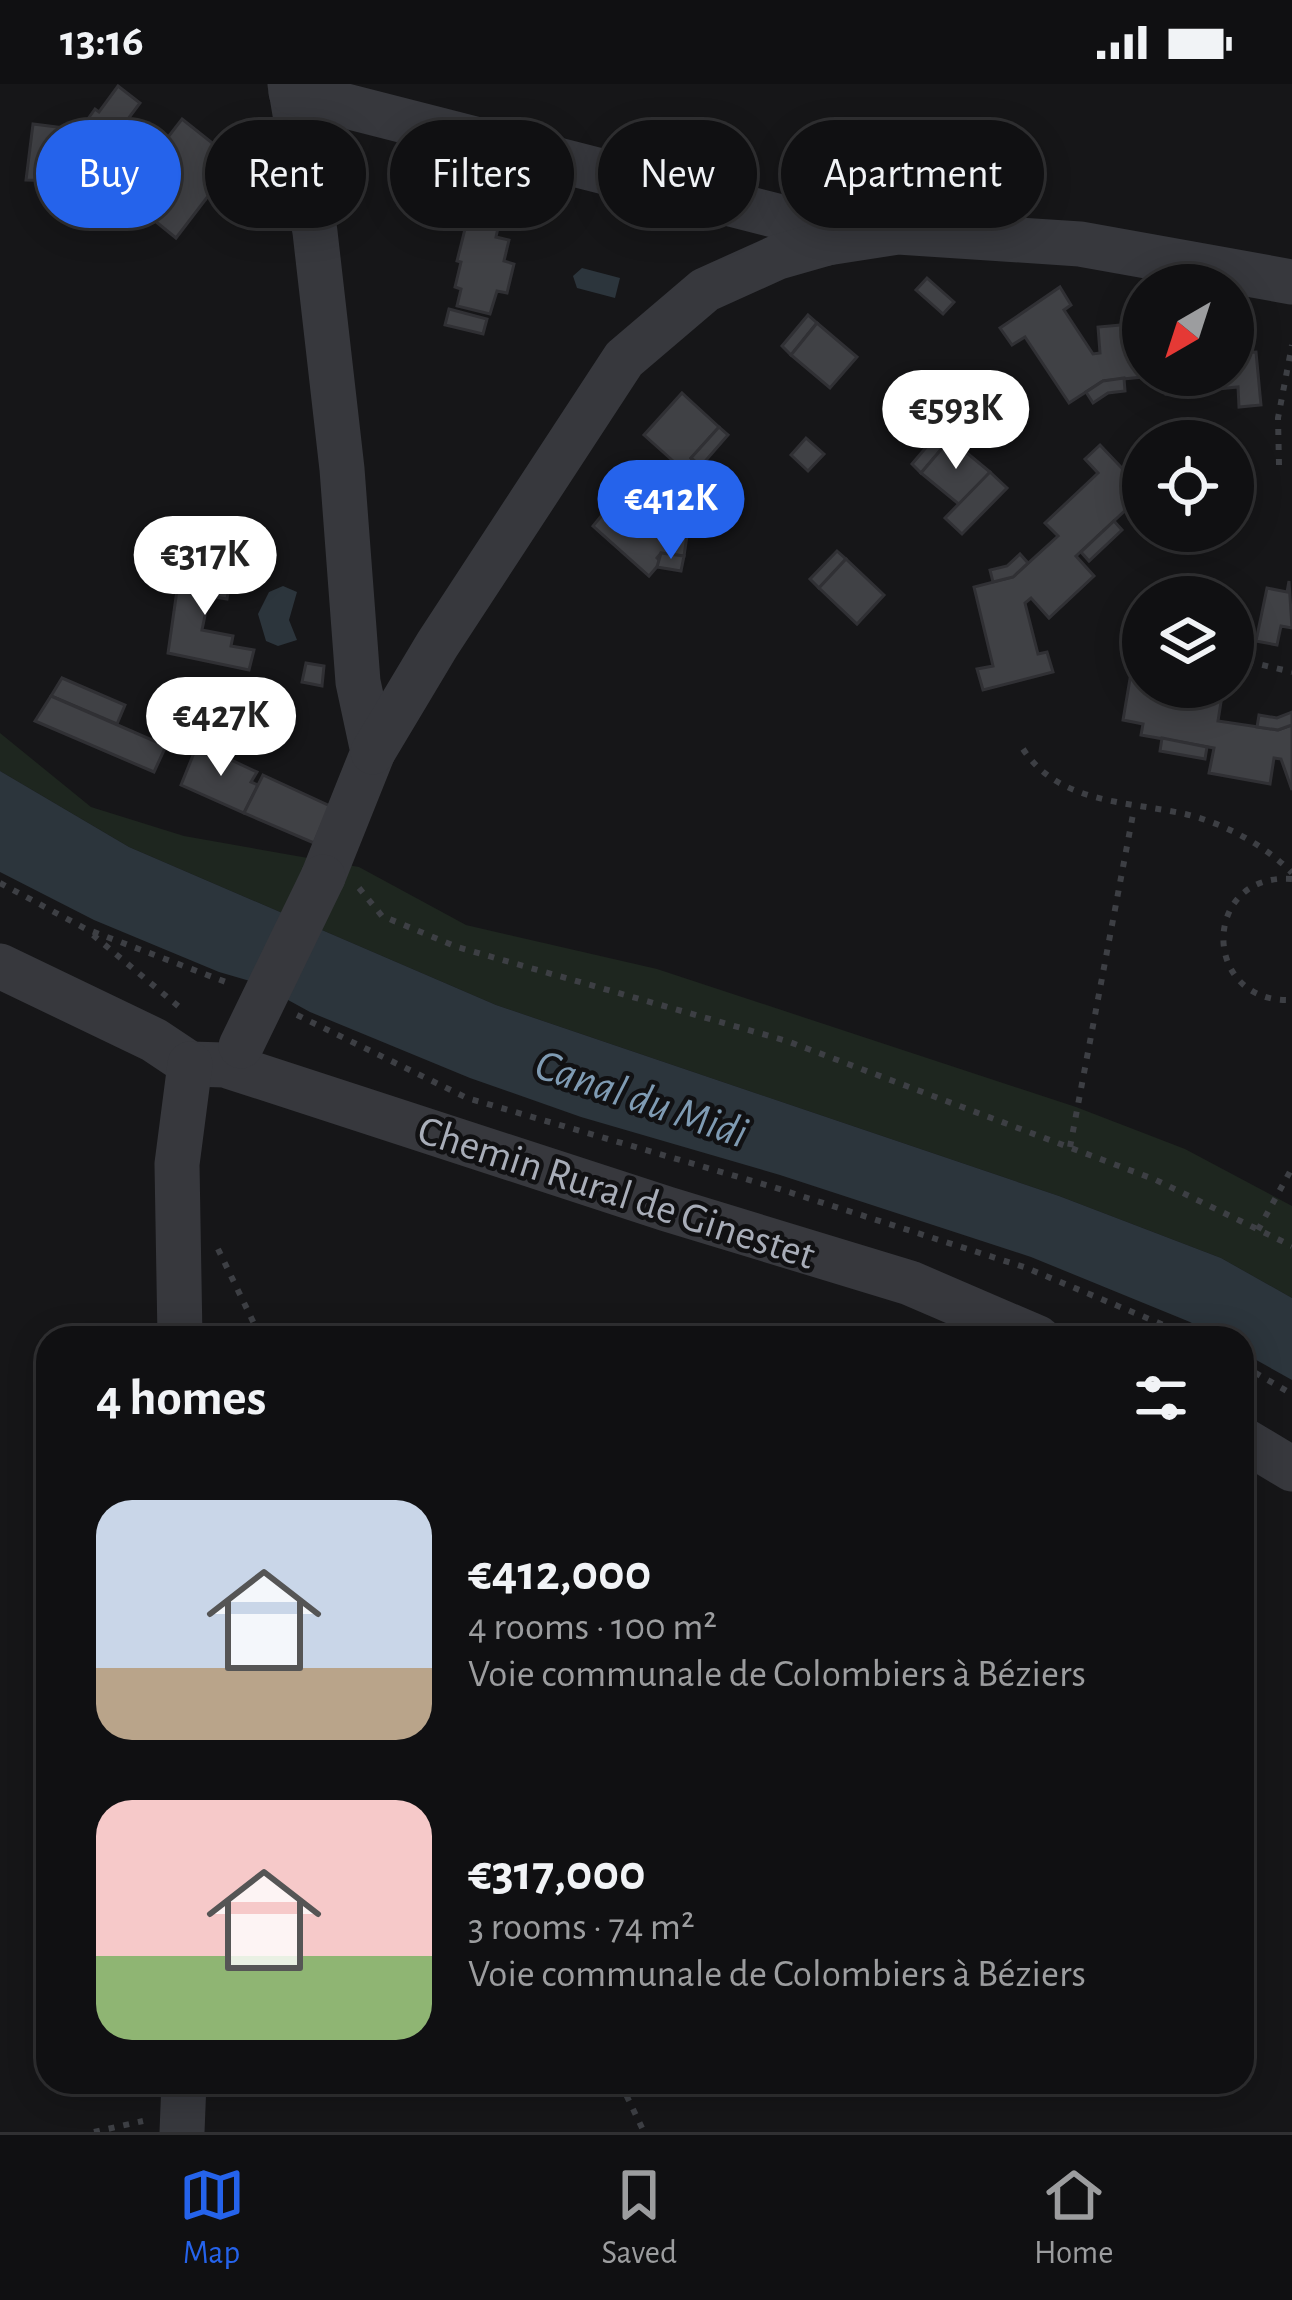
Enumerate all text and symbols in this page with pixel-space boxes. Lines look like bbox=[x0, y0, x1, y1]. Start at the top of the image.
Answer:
text: 13:16 bbox=[60, 19, 144, 64]
chip: Buy bbox=[36, 120, 181, 228]
chip: Rent bbox=[205, 120, 366, 228]
chip: Filters bbox=[390, 120, 574, 228]
chip: New bbox=[598, 120, 757, 228]
chip: Apartment bbox=[781, 120, 1044, 228]
north arrow bbox=[1122, 264, 1254, 396]
map controls bbox=[1122, 264, 1254, 708]
pin: €593K bbox=[872, 370, 1040, 472]
text: €593K bbox=[909, 389, 1003, 428]
button: locate bbox=[1122, 420, 1254, 552]
pin: €412K bbox=[587, 460, 755, 562]
text: €412K bbox=[624, 479, 718, 518]
pin: €317K bbox=[121, 516, 289, 618]
text: €317K bbox=[161, 535, 249, 574]
button: layers bbox=[1122, 576, 1254, 708]
pin: €427K bbox=[137, 677, 305, 779]
text: €427K bbox=[173, 696, 269, 735]
water label: Canal du Midi bbox=[529, 1042, 753, 1157]
street label: Chemin Rural de Ginestet bbox=[413, 1109, 820, 1277]
icon: filters bbox=[1128, 1365, 1194, 1431]
text: 4 homes bbox=[96, 1373, 266, 1424]
icon: home bbox=[192, 1548, 336, 1692]
text: €412,000 bbox=[468, 1548, 651, 1599]
text: 4 rooms · 100 m² bbox=[468, 1608, 717, 1647]
text: Voie communale de Colombiers à Béziers bbox=[468, 1655, 1086, 1694]
icon: home bbox=[192, 1848, 336, 1992]
text: €317,000 bbox=[468, 1848, 646, 1899]
text: 3 rooms · 74 m² bbox=[468, 1908, 695, 1947]
text: Voie communale de Colombiers à Béziers bbox=[468, 1955, 1086, 1994]
tab: Map bbox=[179, 2162, 245, 2274]
tab: Saved bbox=[602, 2162, 677, 2274]
tab: Home bbox=[1034, 2162, 1113, 2274]

